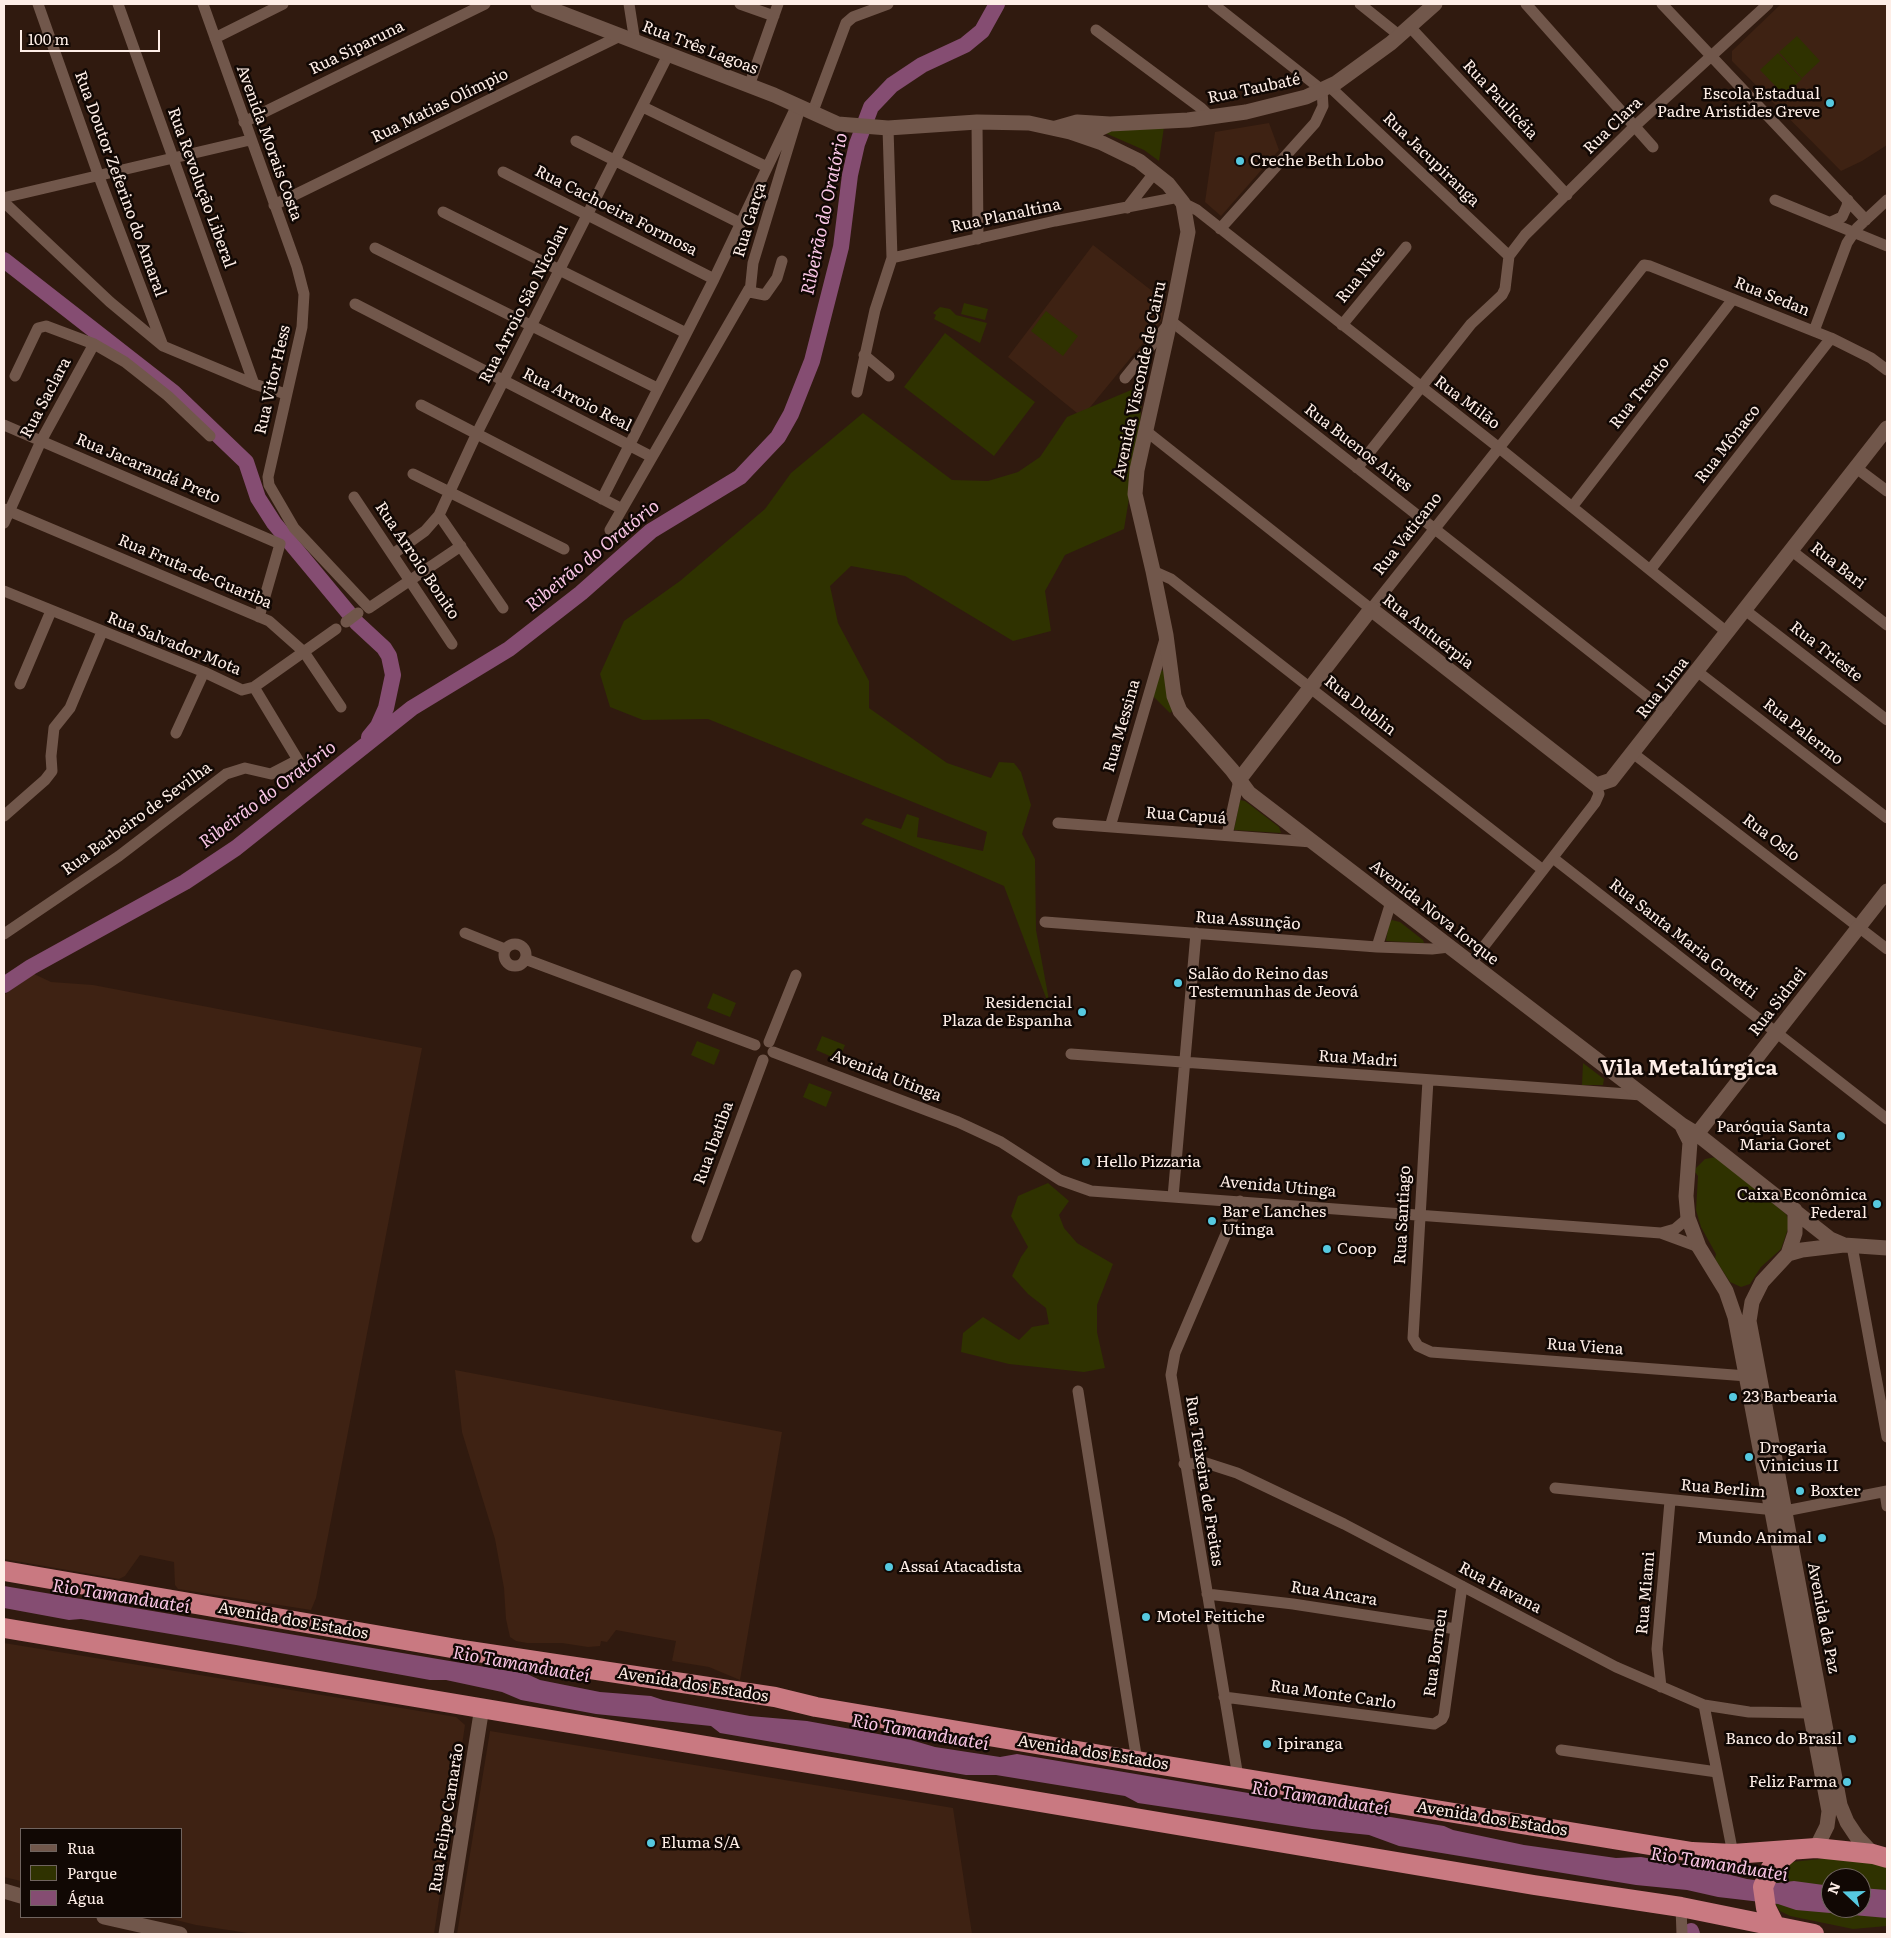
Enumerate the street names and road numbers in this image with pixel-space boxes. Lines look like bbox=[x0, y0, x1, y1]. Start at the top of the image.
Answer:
street label: Rua Siparuna bbox=[307, 17, 407, 79]
street label: Rua Três Lagoas bbox=[639, 17, 761, 79]
street label: Rua Paulicéia bbox=[1458, 56, 1542, 144]
street label: Avenida Morais Costa bbox=[232, 63, 306, 223]
street label: Rua Matias Olímpio bbox=[368, 64, 512, 148]
street label: Rua Doutor Zeferino do Amaral bbox=[70, 69, 170, 299]
street label: Rua Taubaté bbox=[1206, 70, 1302, 108]
street label: Rua Clara bbox=[1580, 93, 1646, 159]
street label: Rua Revolução Liberal bbox=[163, 105, 239, 271]
street label: Rua Jacupiranga bbox=[1379, 109, 1483, 211]
street label: Rua Cachoeira Formosa bbox=[532, 162, 700, 260]
street label: Rua Garça bbox=[730, 180, 770, 260]
street label: Rua Planaltina bbox=[949, 195, 1063, 237]
street label: Rua Arroio São Nicolau bbox=[475, 221, 573, 387]
street label: Rua Nice bbox=[1332, 243, 1390, 307]
street label: Rua Sedan bbox=[1732, 273, 1812, 321]
street label: Avenida Visconde de Cairu bbox=[1110, 279, 1170, 481]
street label: Rua Vitor Hess bbox=[251, 324, 295, 436]
street label: Rua Trento bbox=[1606, 353, 1674, 433]
street label: Rua Saclara bbox=[17, 354, 75, 442]
street label: Rua Arroio Real bbox=[519, 364, 635, 436]
street label: Rua Milão bbox=[1430, 372, 1504, 434]
street label: Rua Buenos Aires bbox=[1300, 400, 1416, 496]
street label: Rua Mônaco bbox=[1691, 401, 1765, 487]
street label: Rua Jacarandá Preto bbox=[73, 430, 223, 508]
street label: Rua Vaticano bbox=[1370, 489, 1446, 579]
street label: Rua Arroio Bonito bbox=[371, 499, 463, 623]
street label: Rua Fruta-de-Guariba bbox=[115, 531, 275, 613]
street label: Rua Bari bbox=[1807, 538, 1869, 594]
street label: Rua Antuérpia bbox=[1379, 590, 1477, 674]
street label: Rua Salvador Mota bbox=[104, 608, 244, 680]
street label: Rua Trieste bbox=[1786, 618, 1866, 686]
street label: Rua Lima bbox=[1633, 654, 1693, 722]
street label: Rua Dublin bbox=[1320, 672, 1400, 740]
street label: Rua Messina bbox=[1100, 677, 1144, 775]
street label: Rua Palermo bbox=[1759, 695, 1847, 769]
street label: Rua Barbeiro de Sevilha bbox=[58, 758, 216, 880]
street label: Rua Capuá bbox=[1145, 804, 1227, 828]
street label: Rua Oslo bbox=[1739, 810, 1803, 866]
street label: Avenida Nova Iorque bbox=[1366, 857, 1502, 969]
street label: Rua Santa Maria Goretti bbox=[1605, 875, 1761, 1003]
street label: Rua Assunção bbox=[1195, 908, 1301, 934]
street label: Rua Sidnei bbox=[1745, 964, 1811, 1040]
street label: Avenida Utinga bbox=[828, 1046, 944, 1106]
street label: Rua Madri bbox=[1318, 1047, 1398, 1071]
street label: Rua Ibatiba bbox=[690, 1099, 738, 1187]
street label: Rua Santiago bbox=[1391, 1165, 1415, 1265]
street label: Avenida Utinga bbox=[1219, 1172, 1337, 1202]
street label: Rua Viena bbox=[1546, 1335, 1624, 1359]
street label: Rua Teixeira de Freitas bbox=[1181, 1394, 1227, 1568]
street label: Rua Berlim bbox=[1680, 1476, 1766, 1502]
street label: Rua Miami bbox=[1633, 1551, 1659, 1635]
street label: Rua Havana bbox=[1455, 1558, 1545, 1618]
street label: Avenida da Paz bbox=[1803, 1561, 1843, 1675]
street label: Rua Ancara bbox=[1289, 1578, 1379, 1610]
street label: Avenida dos Estados bbox=[216, 1598, 370, 1644]
street label: Rua Borneu bbox=[1420, 1608, 1452, 1698]
street label: Avenida dos Estados bbox=[616, 1664, 770, 1706]
street label: Rua Monte Carlo bbox=[1269, 1677, 1397, 1713]
street label: Avenida dos Estados bbox=[1016, 1732, 1170, 1774]
street label: Rua Felipe Camarão bbox=[426, 1742, 468, 1894]
street label: Avenida dos Estados bbox=[1415, 1798, 1569, 1840]

